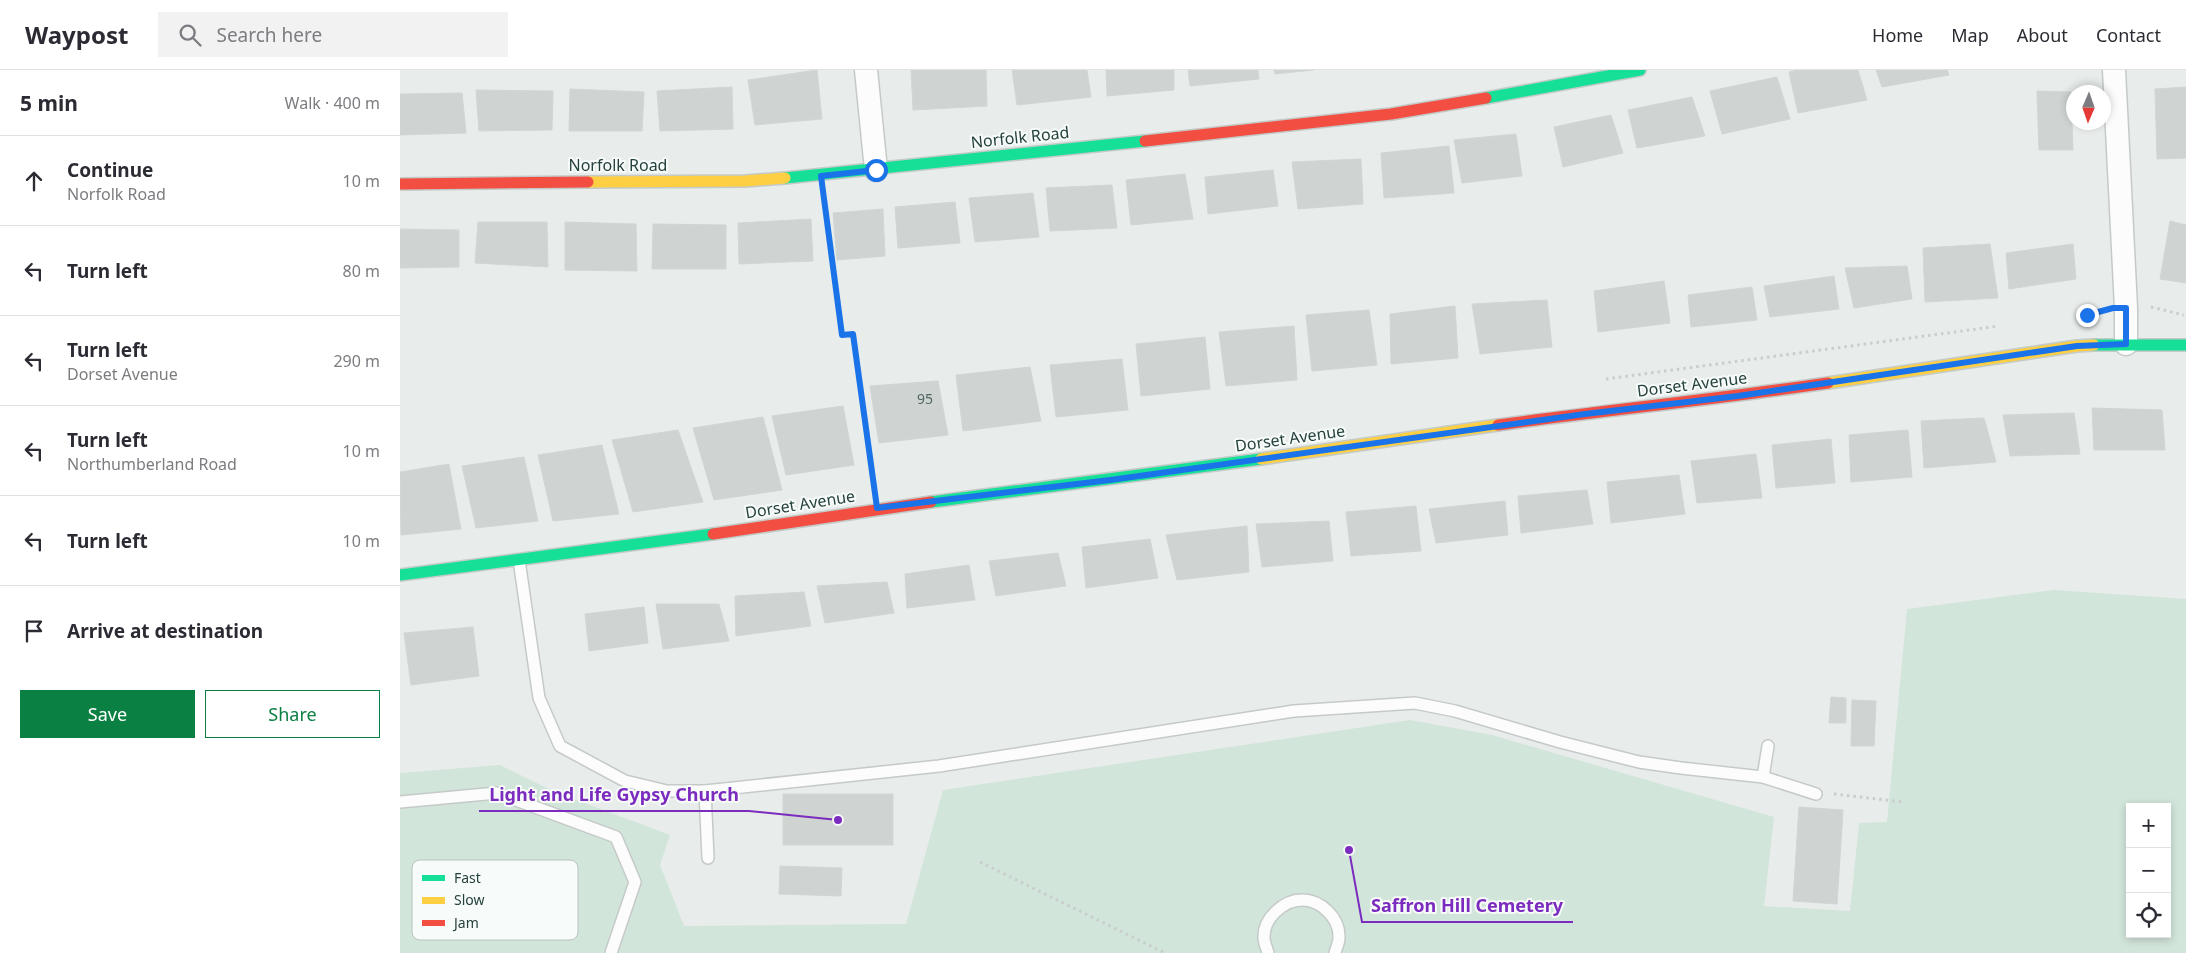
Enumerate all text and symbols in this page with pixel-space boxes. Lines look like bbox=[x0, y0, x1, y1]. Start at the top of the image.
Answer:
search box bbox=[158, 12, 508, 57]
text: Waypost bbox=[25, 18, 128, 51]
icon: search bbox=[176, 21, 204, 49]
text: Search here bbox=[216, 22, 322, 48]
text: Home bbox=[1872, 23, 1923, 47]
text: Map bbox=[1951, 23, 1989, 47]
text: About bbox=[2017, 23, 2068, 47]
text: Contact bbox=[2096, 23, 2161, 47]
north arrow bbox=[2066, 85, 2111, 130]
text: 5 min bbox=[20, 89, 78, 117]
text: Walk · 400 m bbox=[285, 92, 380, 114]
street label: Norfolk Road bbox=[970, 121, 1070, 153]
street label: Norfolk Road bbox=[569, 154, 667, 176]
text: Continue bbox=[67, 157, 153, 183]
route start bbox=[865, 159, 888, 182]
icon: ahead bbox=[20, 167, 48, 195]
text: 10 m bbox=[343, 170, 380, 192]
text: Norfolk Road bbox=[67, 183, 166, 205]
icon: left bbox=[20, 257, 48, 285]
text: Turn left bbox=[67, 258, 148, 284]
text: 80 m bbox=[343, 260, 380, 282]
route end bbox=[2076, 304, 2099, 327]
text: Turn left bbox=[67, 337, 148, 363]
icon: left bbox=[20, 347, 48, 375]
text: 290 m bbox=[333, 350, 380, 372]
text: Dorset Avenue bbox=[67, 363, 178, 385]
street label: Dorset Avenue bbox=[1636, 366, 1748, 402]
house number: 95 bbox=[917, 389, 933, 408]
street label: Dorset Avenue bbox=[1234, 419, 1346, 457]
text: Turn left bbox=[67, 427, 148, 453]
icon: left bbox=[20, 437, 48, 465]
text: 10 m bbox=[343, 440, 380, 462]
text: Northumberland Road bbox=[67, 453, 237, 475]
street label: Dorset Avenue bbox=[744, 484, 856, 524]
icon: left bbox=[20, 527, 48, 555]
text: Turn left bbox=[67, 528, 148, 554]
text: 10 m bbox=[343, 530, 380, 552]
icon: arrive bbox=[20, 617, 48, 645]
text: Arrive at destination bbox=[67, 618, 263, 644]
button: Save bbox=[20, 690, 195, 738]
button: Share bbox=[205, 690, 380, 738]
callout: Light and Life Gypsy Church bbox=[479, 778, 749, 811]
text: Light and Life Gypsy Church bbox=[489, 782, 739, 806]
map controls bbox=[2126, 803, 2171, 938]
button: + bbox=[2126, 803, 2171, 848]
button: − bbox=[2126, 848, 2171, 893]
legend bbox=[412, 860, 578, 940]
text: Fast bbox=[454, 868, 481, 887]
callout: Saffron Hill Cemetery bbox=[1362, 889, 1573, 922]
text: Slow bbox=[454, 890, 485, 909]
text: Saffron Hill Cemetery bbox=[1371, 893, 1564, 917]
button: locate bbox=[2126, 893, 2171, 938]
text: Jam bbox=[452, 913, 479, 932]

